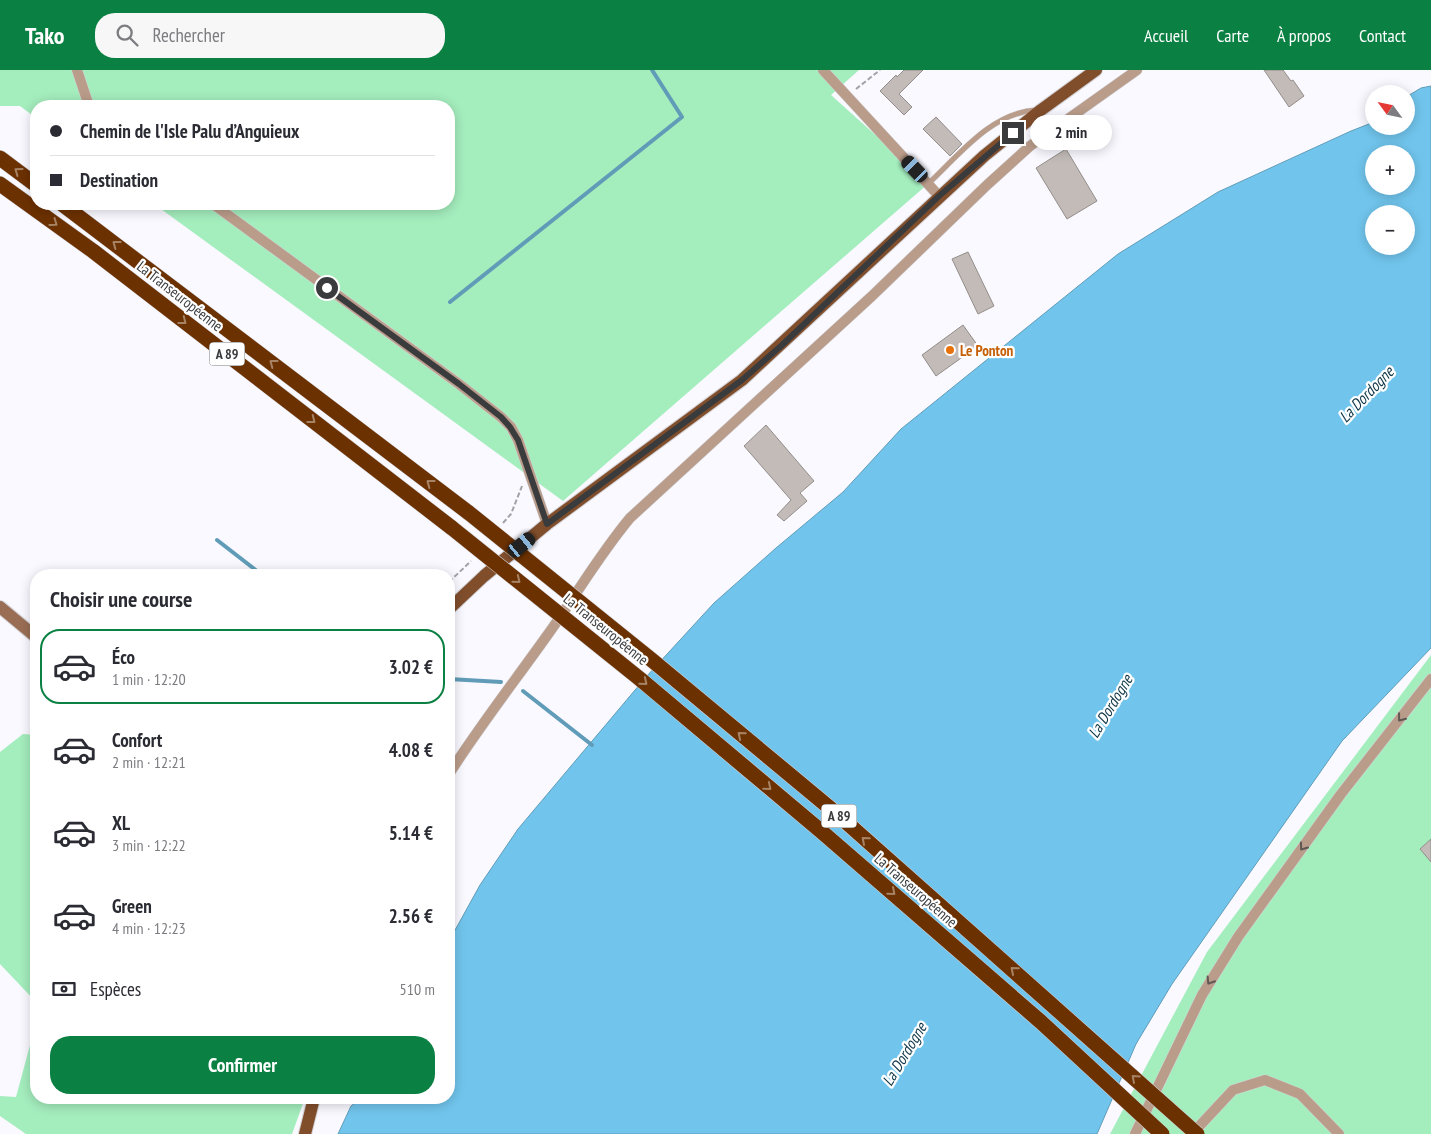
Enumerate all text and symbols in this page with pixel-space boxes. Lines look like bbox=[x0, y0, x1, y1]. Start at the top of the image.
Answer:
search box bbox=[95, 13, 445, 58]
text: Tako bbox=[25, 20, 65, 51]
icon: search bbox=[113, 21, 141, 49]
text: Rechercher bbox=[153, 23, 225, 47]
text: Accueil bbox=[1144, 24, 1188, 47]
text: Carte bbox=[1216, 24, 1249, 47]
text: À propos bbox=[1277, 24, 1331, 47]
text: Contact bbox=[1359, 24, 1406, 47]
north arrow bbox=[1365, 85, 1415, 135]
map controls bbox=[1365, 85, 1415, 255]
callout: 2 min bbox=[1030, 116, 1113, 150]
text: Chemin de l'Isle Palu d’Anguieux bbox=[80, 119, 299, 143]
route end bbox=[1002, 122, 1024, 144]
text: 2 min bbox=[1055, 122, 1087, 142]
button: + bbox=[1365, 145, 1415, 195]
car bbox=[899, 153, 930, 185]
text: Destination bbox=[80, 168, 158, 192]
one-way arrow bbox=[15, 169, 24, 177]
button: − bbox=[1365, 205, 1415, 255]
one-way arrow bbox=[48, 216, 57, 226]
one-way arrow bbox=[113, 241, 122, 249]
street label: La Transeuropéenne bbox=[133, 257, 227, 335]
route start bbox=[316, 277, 338, 299]
one-way arrow bbox=[177, 315, 186, 323]
place label: Le Ponton bbox=[960, 341, 1014, 360]
road number: A 89 bbox=[210, 342, 244, 366]
marker: Le Ponton bbox=[944, 344, 956, 356]
one-way arrow bbox=[270, 361, 279, 369]
water label: La Dordogne bbox=[1334, 361, 1399, 426]
one-way arrow bbox=[306, 414, 315, 422]
one-way arrow bbox=[427, 481, 436, 489]
car bbox=[505, 530, 538, 560]
one-way arrow bbox=[511, 575, 520, 583]
text: Choisir une course bbox=[50, 585, 192, 613]
street label: La Transeuropéenne bbox=[560, 589, 652, 669]
icon: car bbox=[52, 644, 97, 689]
text: Éco bbox=[112, 645, 135, 669]
text: 3.02 € bbox=[389, 655, 433, 679]
text: 1 min · 12:20 bbox=[112, 669, 186, 689]
water label: La Dordogne bbox=[1083, 670, 1137, 741]
one-way arrow bbox=[638, 676, 647, 685]
one-way arrow bbox=[1398, 712, 1406, 721]
icon: car bbox=[52, 727, 97, 772]
text: Confort bbox=[112, 728, 162, 752]
one-way arrow bbox=[738, 731, 747, 740]
text: 4.08 € bbox=[389, 738, 433, 762]
text: 2 min · 12:21 bbox=[112, 752, 186, 772]
one-way arrow bbox=[762, 781, 771, 789]
road number: A 89 bbox=[822, 804, 856, 828]
icon: car bbox=[52, 810, 97, 855]
text: XL bbox=[112, 811, 130, 835]
text: 5.14 € bbox=[389, 821, 433, 845]
text: 3 min · 12:22 bbox=[112, 835, 186, 855]
one-way arrow bbox=[862, 836, 871, 845]
one-way arrow bbox=[1300, 841, 1308, 850]
street label: La Transeuropéenne bbox=[871, 849, 961, 931]
one-way arrow bbox=[886, 886, 895, 895]
icon: car bbox=[52, 893, 97, 938]
text: Green bbox=[112, 894, 152, 918]
text: 2.56 € bbox=[389, 904, 433, 928]
text: 4 min · 12:23 bbox=[112, 918, 186, 938]
one-way arrow bbox=[1010, 967, 1019, 976]
icon: cash bbox=[50, 975, 78, 1003]
one-way arrow bbox=[1207, 975, 1217, 984]
text: Espèces bbox=[90, 977, 141, 1001]
text: 510 m bbox=[400, 979, 435, 999]
water label: La Dordogne bbox=[877, 1018, 931, 1089]
button: Confirmer bbox=[50, 1036, 435, 1094]
one-way arrow bbox=[1132, 1075, 1141, 1084]

